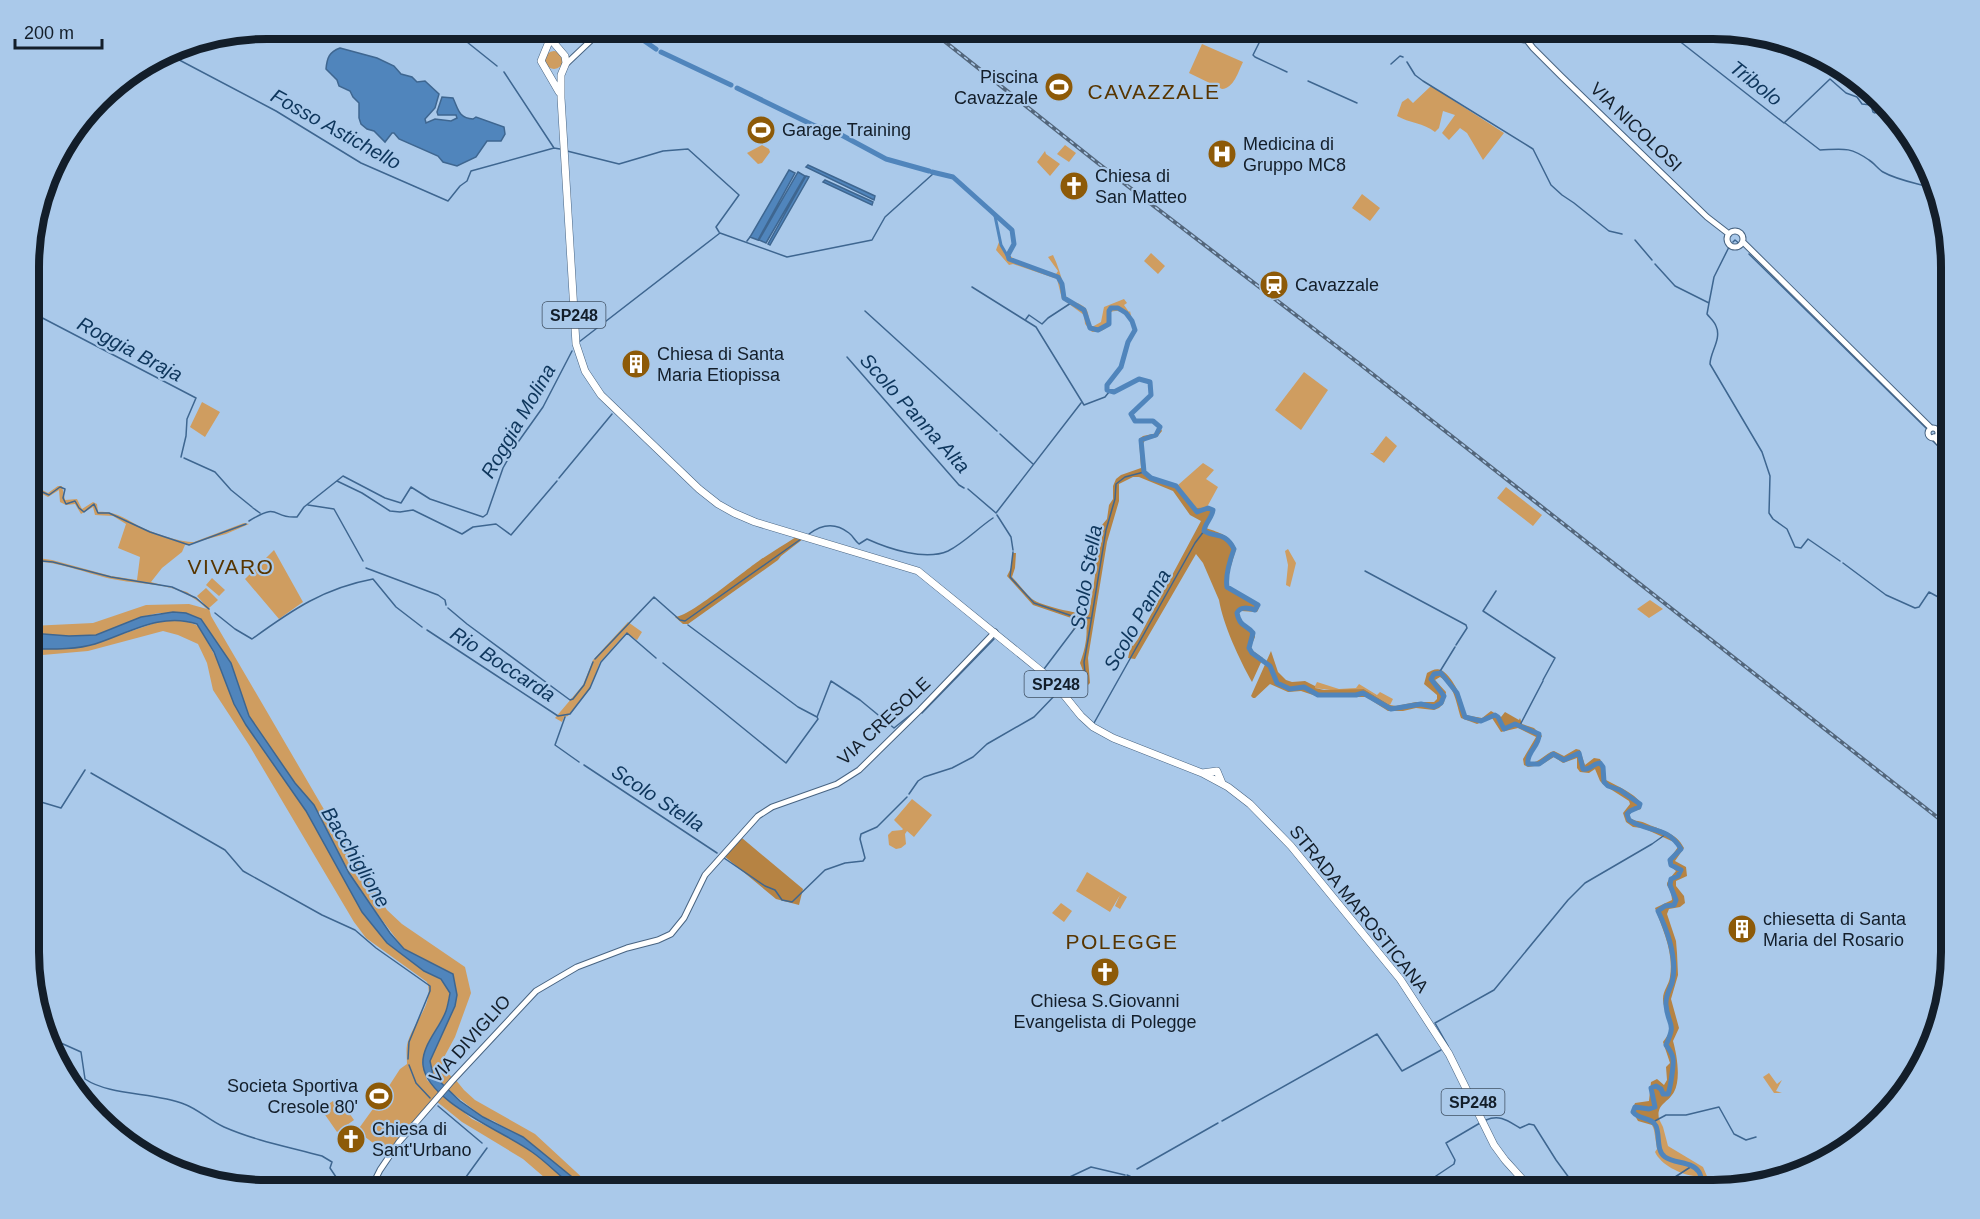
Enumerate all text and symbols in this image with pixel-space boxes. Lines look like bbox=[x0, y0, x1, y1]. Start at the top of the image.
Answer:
scale bar bbox=[15, 12, 102, 50]
text: 200 m bbox=[24, 23, 74, 43]
water label: Tribolo bbox=[1726, 56, 1786, 110]
place label: Piscina Cavazzale bbox=[954, 67, 1039, 108]
sports icon: Piscina Cavazzale bbox=[1043, 71, 1075, 103]
street label: VIA NICOLOSI bbox=[1586, 78, 1686, 176]
district label: CAVAZZALE bbox=[1088, 80, 1220, 103]
water label: Fosso Astichello bbox=[267, 84, 405, 174]
sports icon: Garage Training bbox=[745, 114, 777, 146]
place label: Garage Training bbox=[782, 120, 911, 140]
place label: Medicina di Gruppo MC8 bbox=[1243, 134, 1346, 175]
hospital icon: Medicina di Gruppo MC8 bbox=[1206, 138, 1238, 170]
place label: Chiesa di San Matteo bbox=[1095, 166, 1187, 207]
church icon: Chiesa di San Matteo bbox=[1058, 170, 1090, 202]
station icon: Cavazzale bbox=[1258, 269, 1290, 301]
place label: Cavazzale bbox=[1295, 275, 1379, 295]
road number: SP248 bbox=[542, 302, 606, 328]
water label: Roggia Braja bbox=[74, 312, 186, 386]
place label: Chiesa di Santa Maria Etiopissa bbox=[657, 344, 785, 385]
building icon: Chiesa di Santa Maria Etiopissa bbox=[620, 348, 652, 380]
water label: Scolo Panna Alta bbox=[856, 349, 974, 477]
water label: Roggia Molina bbox=[477, 360, 559, 482]
water label: Scolo Stella bbox=[1066, 523, 1106, 631]
district label: VIVARO bbox=[188, 555, 274, 578]
water label: Scolo Panna bbox=[1099, 565, 1175, 675]
water label: Rio Boccarda bbox=[447, 622, 559, 706]
road number: SP248 bbox=[1024, 671, 1088, 697]
street label: VIA CRESOLE bbox=[834, 673, 934, 769]
water label: Scolo Stella bbox=[608, 760, 708, 836]
water label: Bacchiglione bbox=[317, 803, 395, 911]
street label: STRADA MAROSTICANA bbox=[1285, 821, 1433, 997]
place label: chiesetta di Santa Maria del Rosario bbox=[1763, 909, 1907, 950]
building icon: chiesetta di Santa Maria del Rosario bbox=[1726, 913, 1758, 945]
district label: POLEGGE bbox=[1065, 930, 1179, 953]
church icon: Chiesa S.Giovanni Evangelista di Polegge bbox=[1089, 956, 1121, 988]
street label: VIA DIVIGLIO bbox=[425, 991, 515, 1087]
place label: Chiesa S.Giovanni Evangelista di Polegge bbox=[1013, 991, 1197, 1032]
place label: Societa Sportiva Cresole 80' bbox=[227, 1076, 359, 1117]
sports icon: Societa Sportiva Cresole 80' bbox=[363, 1080, 395, 1112]
road number: SP248 bbox=[1442, 1089, 1504, 1115]
place label: Chiesa di Sant'Urbano bbox=[372, 1119, 472, 1160]
church icon: Chiesa di Sant'Urbano bbox=[335, 1123, 367, 1155]

